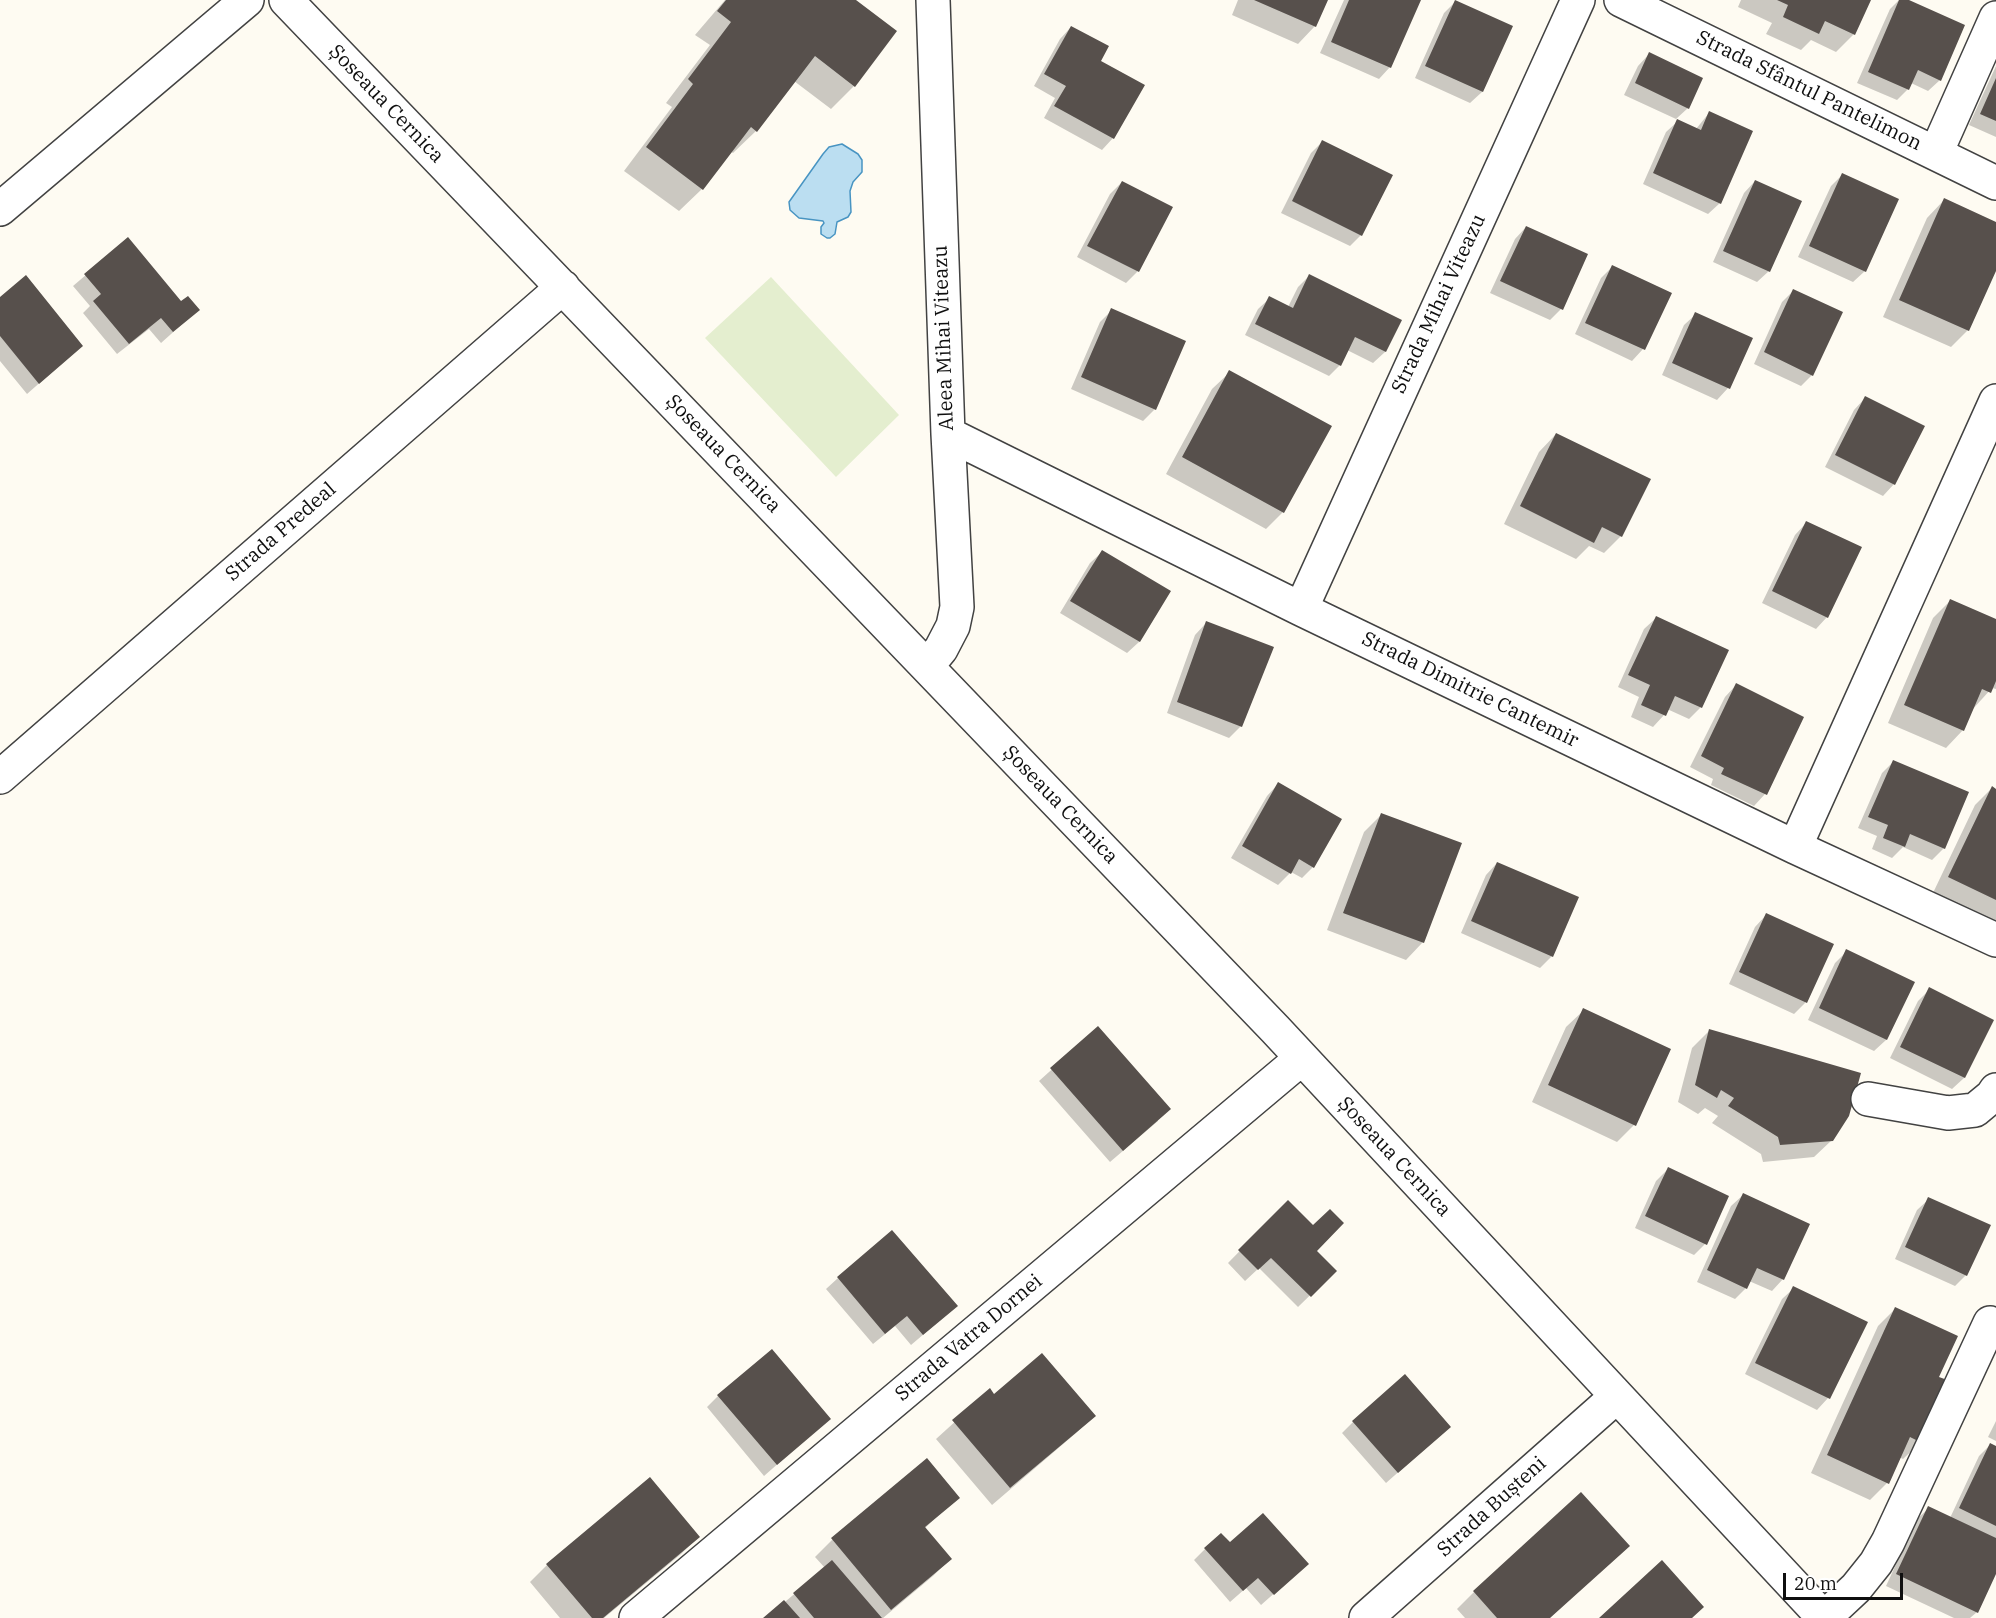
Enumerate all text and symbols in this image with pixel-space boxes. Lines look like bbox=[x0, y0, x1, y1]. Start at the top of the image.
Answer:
street label: Strada Sfântul Pantelimon bbox=[1692, 26, 1926, 156]
street label: Șoseaua Cernica bbox=[323, 40, 449, 168]
street label: Strada Mihai Viteazu bbox=[1387, 211, 1491, 397]
street label: Aleea Mihai Viteazu bbox=[929, 245, 959, 431]
street label: Șoseaua Cernica bbox=[660, 390, 786, 518]
street label: Strada Predeal bbox=[221, 478, 341, 586]
street label: Strada Dimitrie Cantemir bbox=[1358, 627, 1582, 753]
street label: Șoseaua Cernica bbox=[997, 741, 1123, 869]
street label: Șoseaua Cernica bbox=[1332, 1092, 1456, 1222]
street label: Strada Vatra Dornei bbox=[891, 1269, 1047, 1407]
street label: Strada Bușteni bbox=[1433, 1452, 1551, 1562]
scale bar bbox=[1786, 1561, 1906, 1599]
text: 20 m bbox=[1794, 1572, 1837, 1595]

